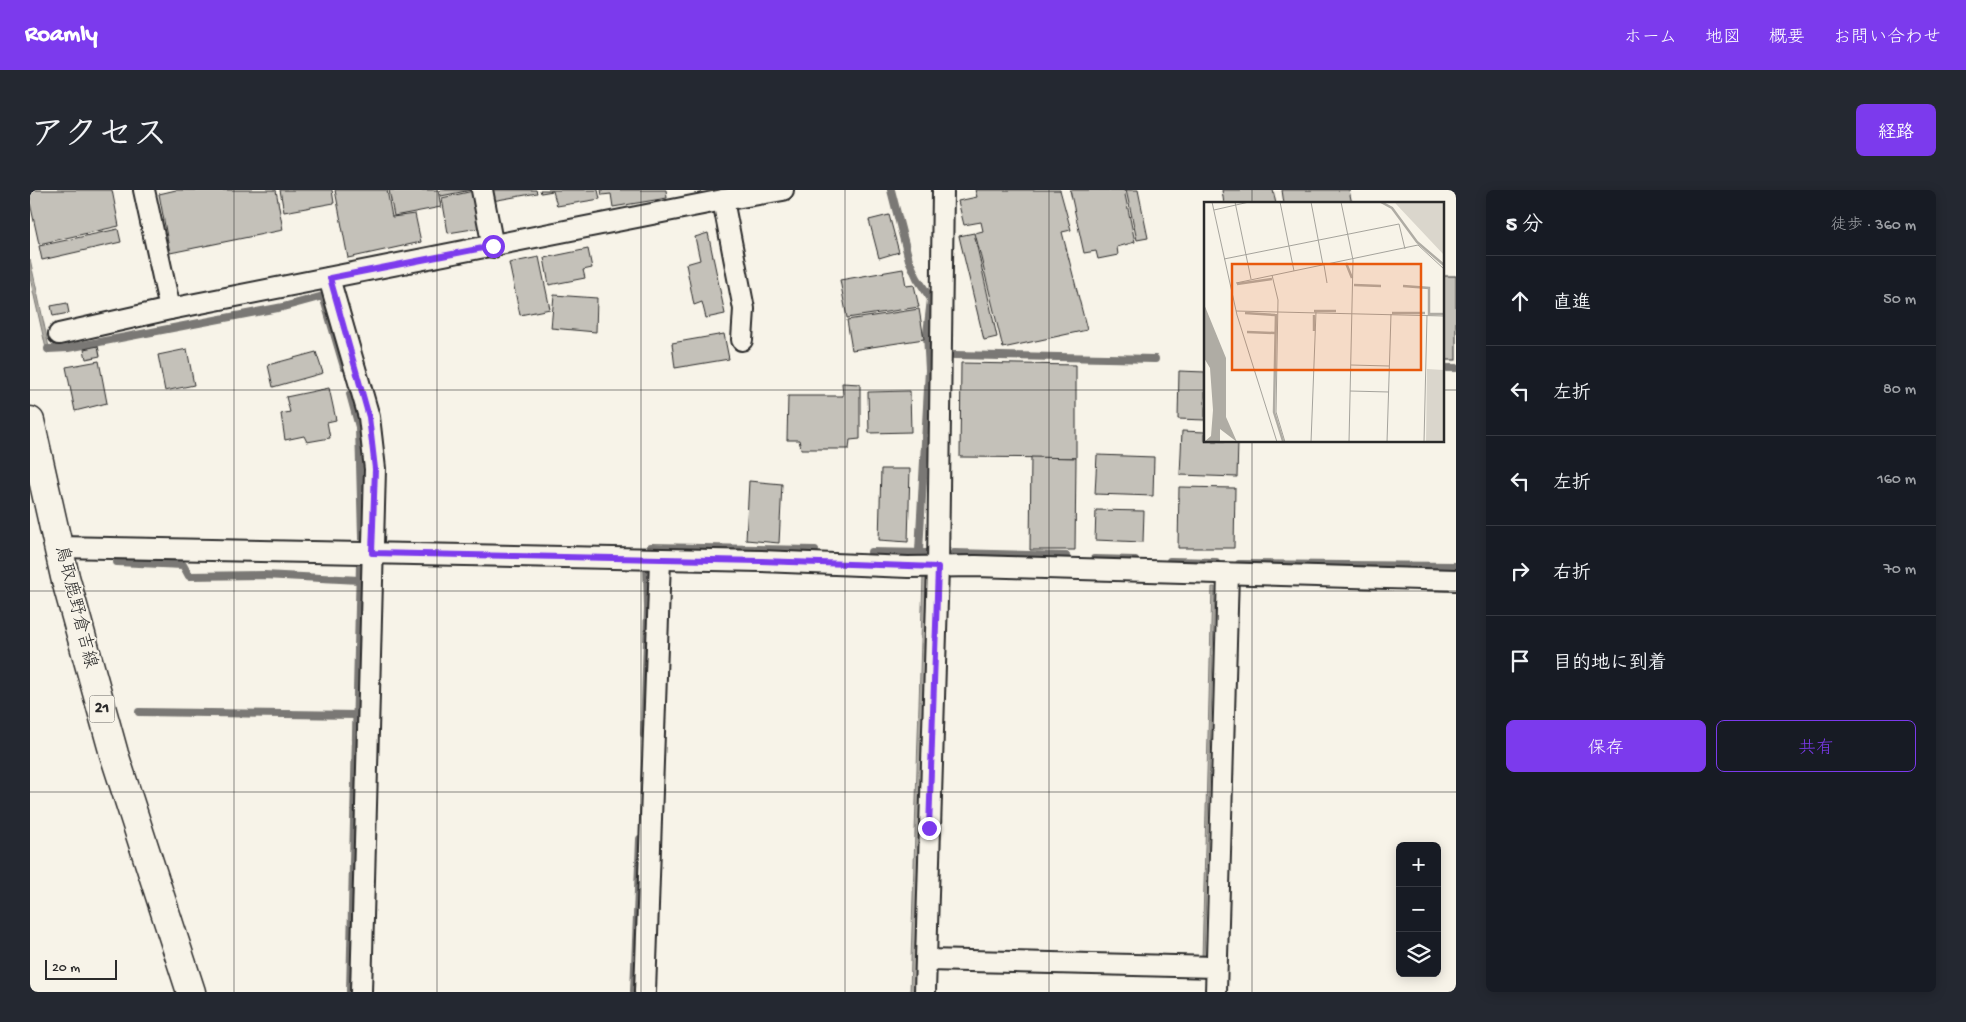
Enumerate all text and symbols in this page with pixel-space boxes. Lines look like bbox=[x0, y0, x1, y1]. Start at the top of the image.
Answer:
text: Roamly bbox=[25, 21, 98, 50]
text: ホーム bbox=[1624, 28, 1677, 49]
text: 地図 bbox=[1705, 28, 1741, 49]
text: 概要 bbox=[1769, 28, 1805, 49]
text: お問い合わせ bbox=[1833, 28, 1941, 49]
button: 経路 bbox=[1856, 104, 1936, 156]
text: アクセス bbox=[30, 117, 168, 158]
inset map bbox=[1204, 202, 1444, 442]
text: 5 分 bbox=[1506, 214, 1543, 239]
text: 徒歩 · 360 m bbox=[1831, 217, 1916, 236]
route start bbox=[482, 235, 505, 258]
icon: ahead bbox=[1506, 287, 1534, 315]
text: 50 m bbox=[1883, 291, 1916, 310]
text: 直進 bbox=[1553, 293, 1591, 316]
icon: left bbox=[1506, 377, 1534, 405]
text: 80 m bbox=[1883, 381, 1916, 400]
text: 左折 bbox=[1553, 383, 1591, 406]
icon: left bbox=[1506, 467, 1534, 495]
text: 160 m bbox=[1877, 471, 1916, 490]
text: 左折 bbox=[1553, 473, 1591, 496]
street label: 鳥取鹿野倉吉線 bbox=[50, 543, 101, 671]
icon: right bbox=[1506, 557, 1534, 585]
text: 70 m bbox=[1883, 561, 1916, 580]
text: 右折 bbox=[1553, 563, 1591, 586]
icon: arrive bbox=[1506, 647, 1534, 675]
text: 目的地に到着 bbox=[1553, 653, 1667, 676]
road number: 21 bbox=[90, 696, 114, 722]
button: 保存 bbox=[1506, 720, 1706, 772]
button: 共有 bbox=[1716, 720, 1916, 772]
route end bbox=[918, 817, 941, 840]
map controls bbox=[1396, 842, 1441, 977]
button: + bbox=[1396, 842, 1441, 887]
button: − bbox=[1396, 887, 1441, 932]
button: layers bbox=[1396, 932, 1441, 977]
scale bar bbox=[45, 957, 118, 980]
text: 20 m bbox=[52, 960, 80, 977]

